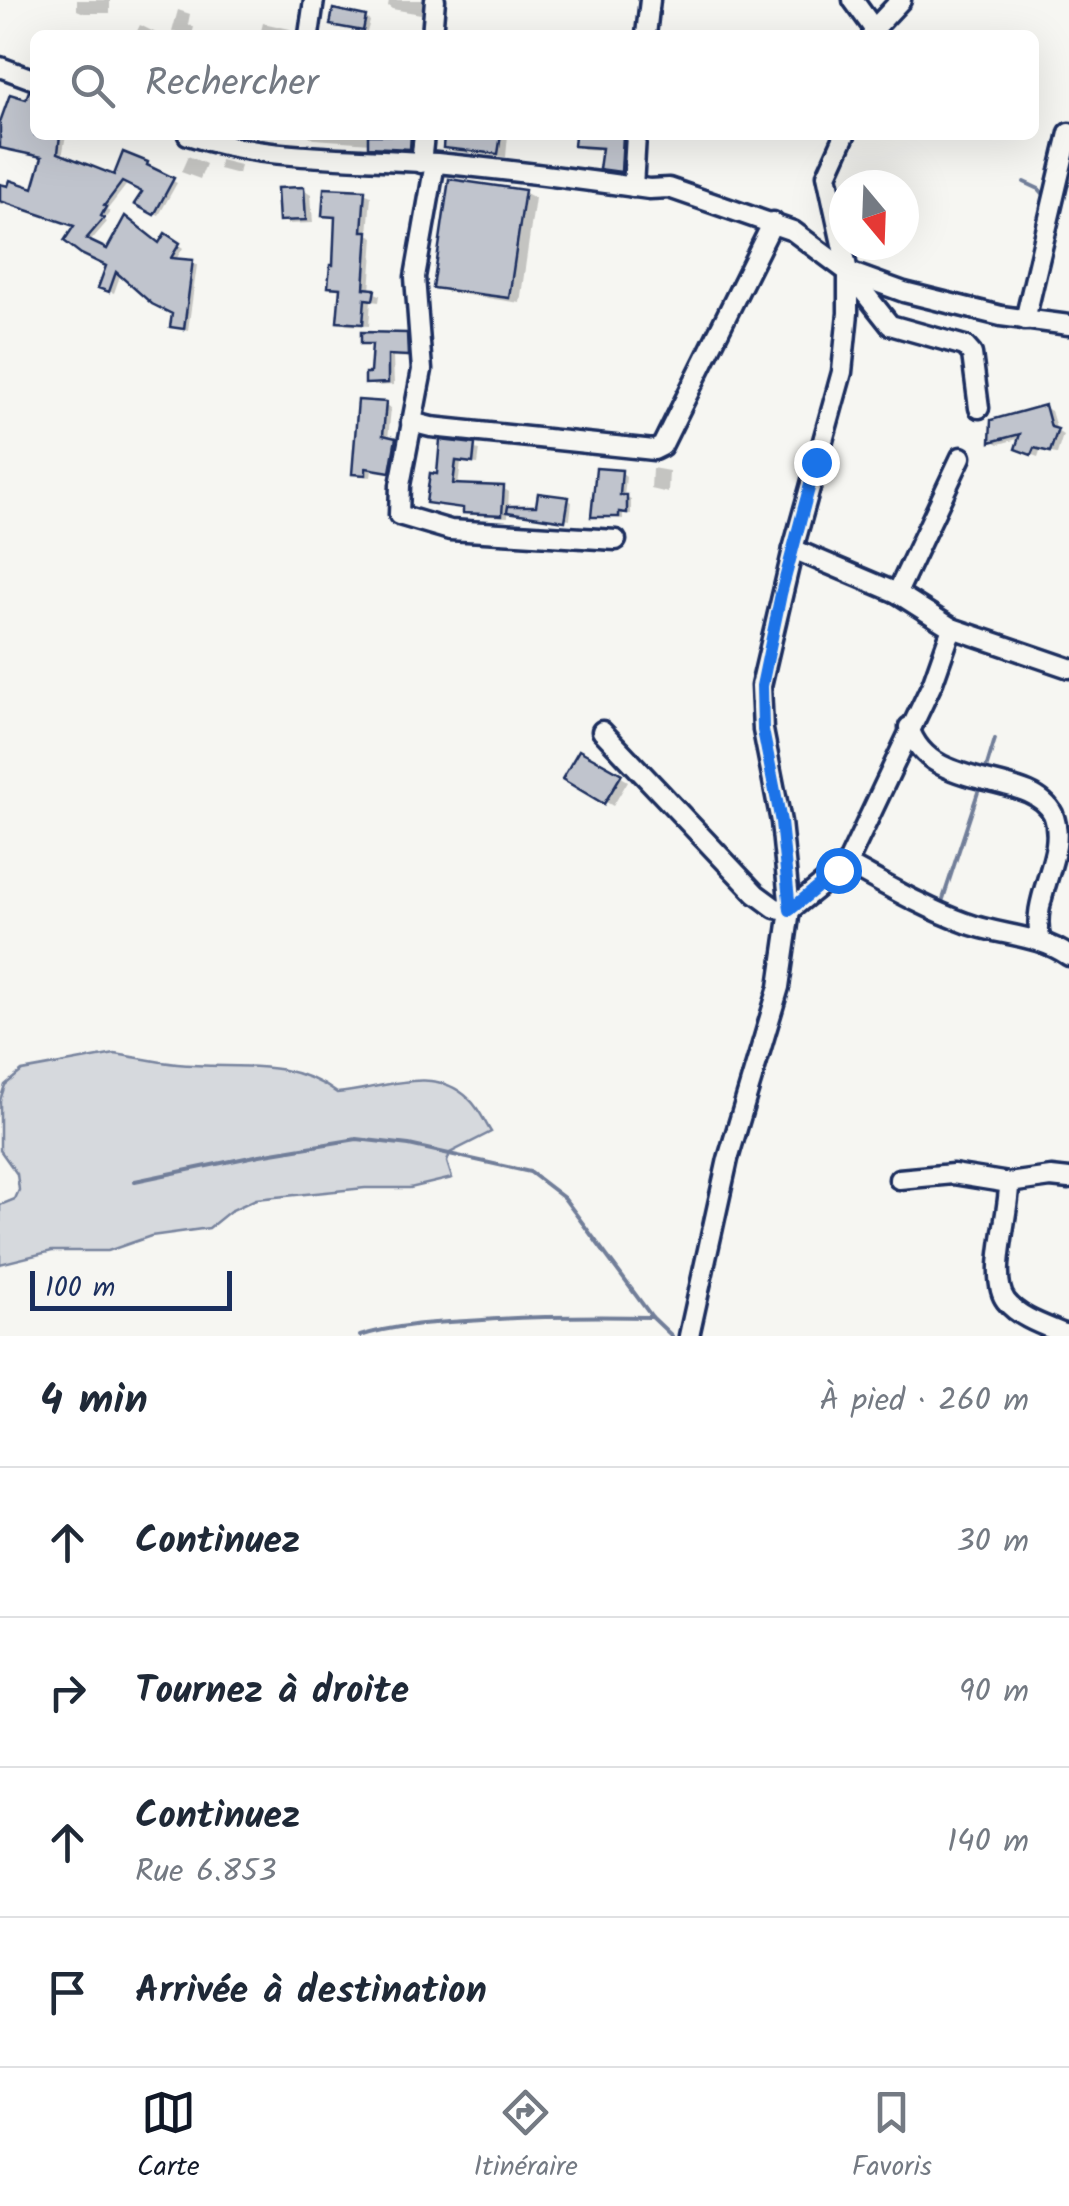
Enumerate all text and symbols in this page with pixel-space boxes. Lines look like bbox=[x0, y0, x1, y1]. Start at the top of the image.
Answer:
search box bbox=[30, 30, 1039, 140]
text: Rechercher bbox=[145, 55, 318, 115]
icon: search bbox=[65, 58, 120, 113]
north arrow bbox=[829, 170, 919, 260]
route end bbox=[794, 440, 840, 486]
route start bbox=[816, 848, 862, 894]
scale bar bbox=[30, 1266, 232, 1310]
text: 100 m bbox=[45, 1266, 115, 1311]
text: 4 min bbox=[40, 1368, 148, 1435]
text: À pied · 260 m bbox=[819, 1376, 1029, 1427]
text: Continuez bbox=[135, 1512, 300, 1572]
icon: ahead bbox=[40, 1515, 95, 1570]
text: 30 m bbox=[956, 1517, 1029, 1568]
text: Tournez à droite bbox=[135, 1662, 409, 1722]
icon: right bbox=[40, 1665, 95, 1720]
text: 90 m bbox=[959, 1667, 1029, 1718]
text: Continuez bbox=[135, 1787, 300, 1847]
icon: ahead bbox=[40, 1815, 95, 1870]
text: 140 m bbox=[947, 1817, 1029, 1868]
text: Rue 6.853 bbox=[135, 1847, 276, 1898]
text: Arrivée à destination bbox=[135, 1962, 487, 2022]
icon: arrive bbox=[40, 1965, 95, 2020]
tab: Carte bbox=[137, 2085, 200, 2190]
tab: Itinéraire bbox=[474, 2085, 578, 2190]
tab: Favoris bbox=[852, 2085, 932, 2190]

